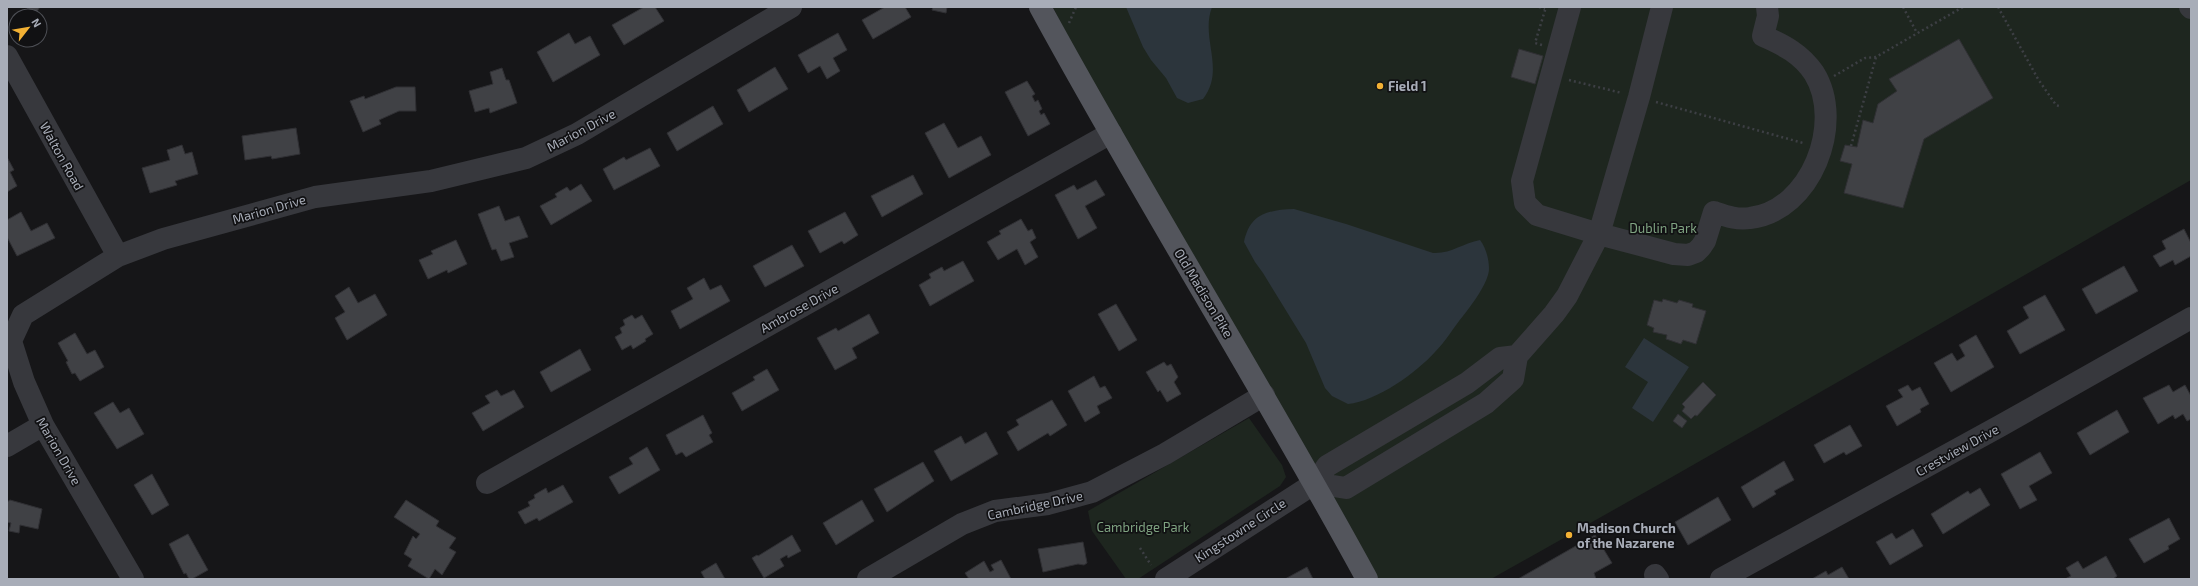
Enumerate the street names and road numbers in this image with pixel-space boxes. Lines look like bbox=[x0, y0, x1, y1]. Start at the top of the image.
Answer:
street label: Marion Drive bbox=[544, 105, 618, 155]
street label: Walton Road bbox=[37, 119, 87, 193]
street label: Marion Drive bbox=[230, 191, 308, 227]
street label: Old Madison Pike bbox=[1171, 246, 1237, 340]
street label: Ambrose Drive bbox=[757, 280, 841, 336]
street label: Marion Drive bbox=[33, 414, 85, 488]
street label: Crestview Drive bbox=[1913, 421, 2001, 479]
street label: Cambridge Drive bbox=[986, 487, 1084, 523]
street label: Kingstowne Circle bbox=[1191, 495, 1289, 565]

